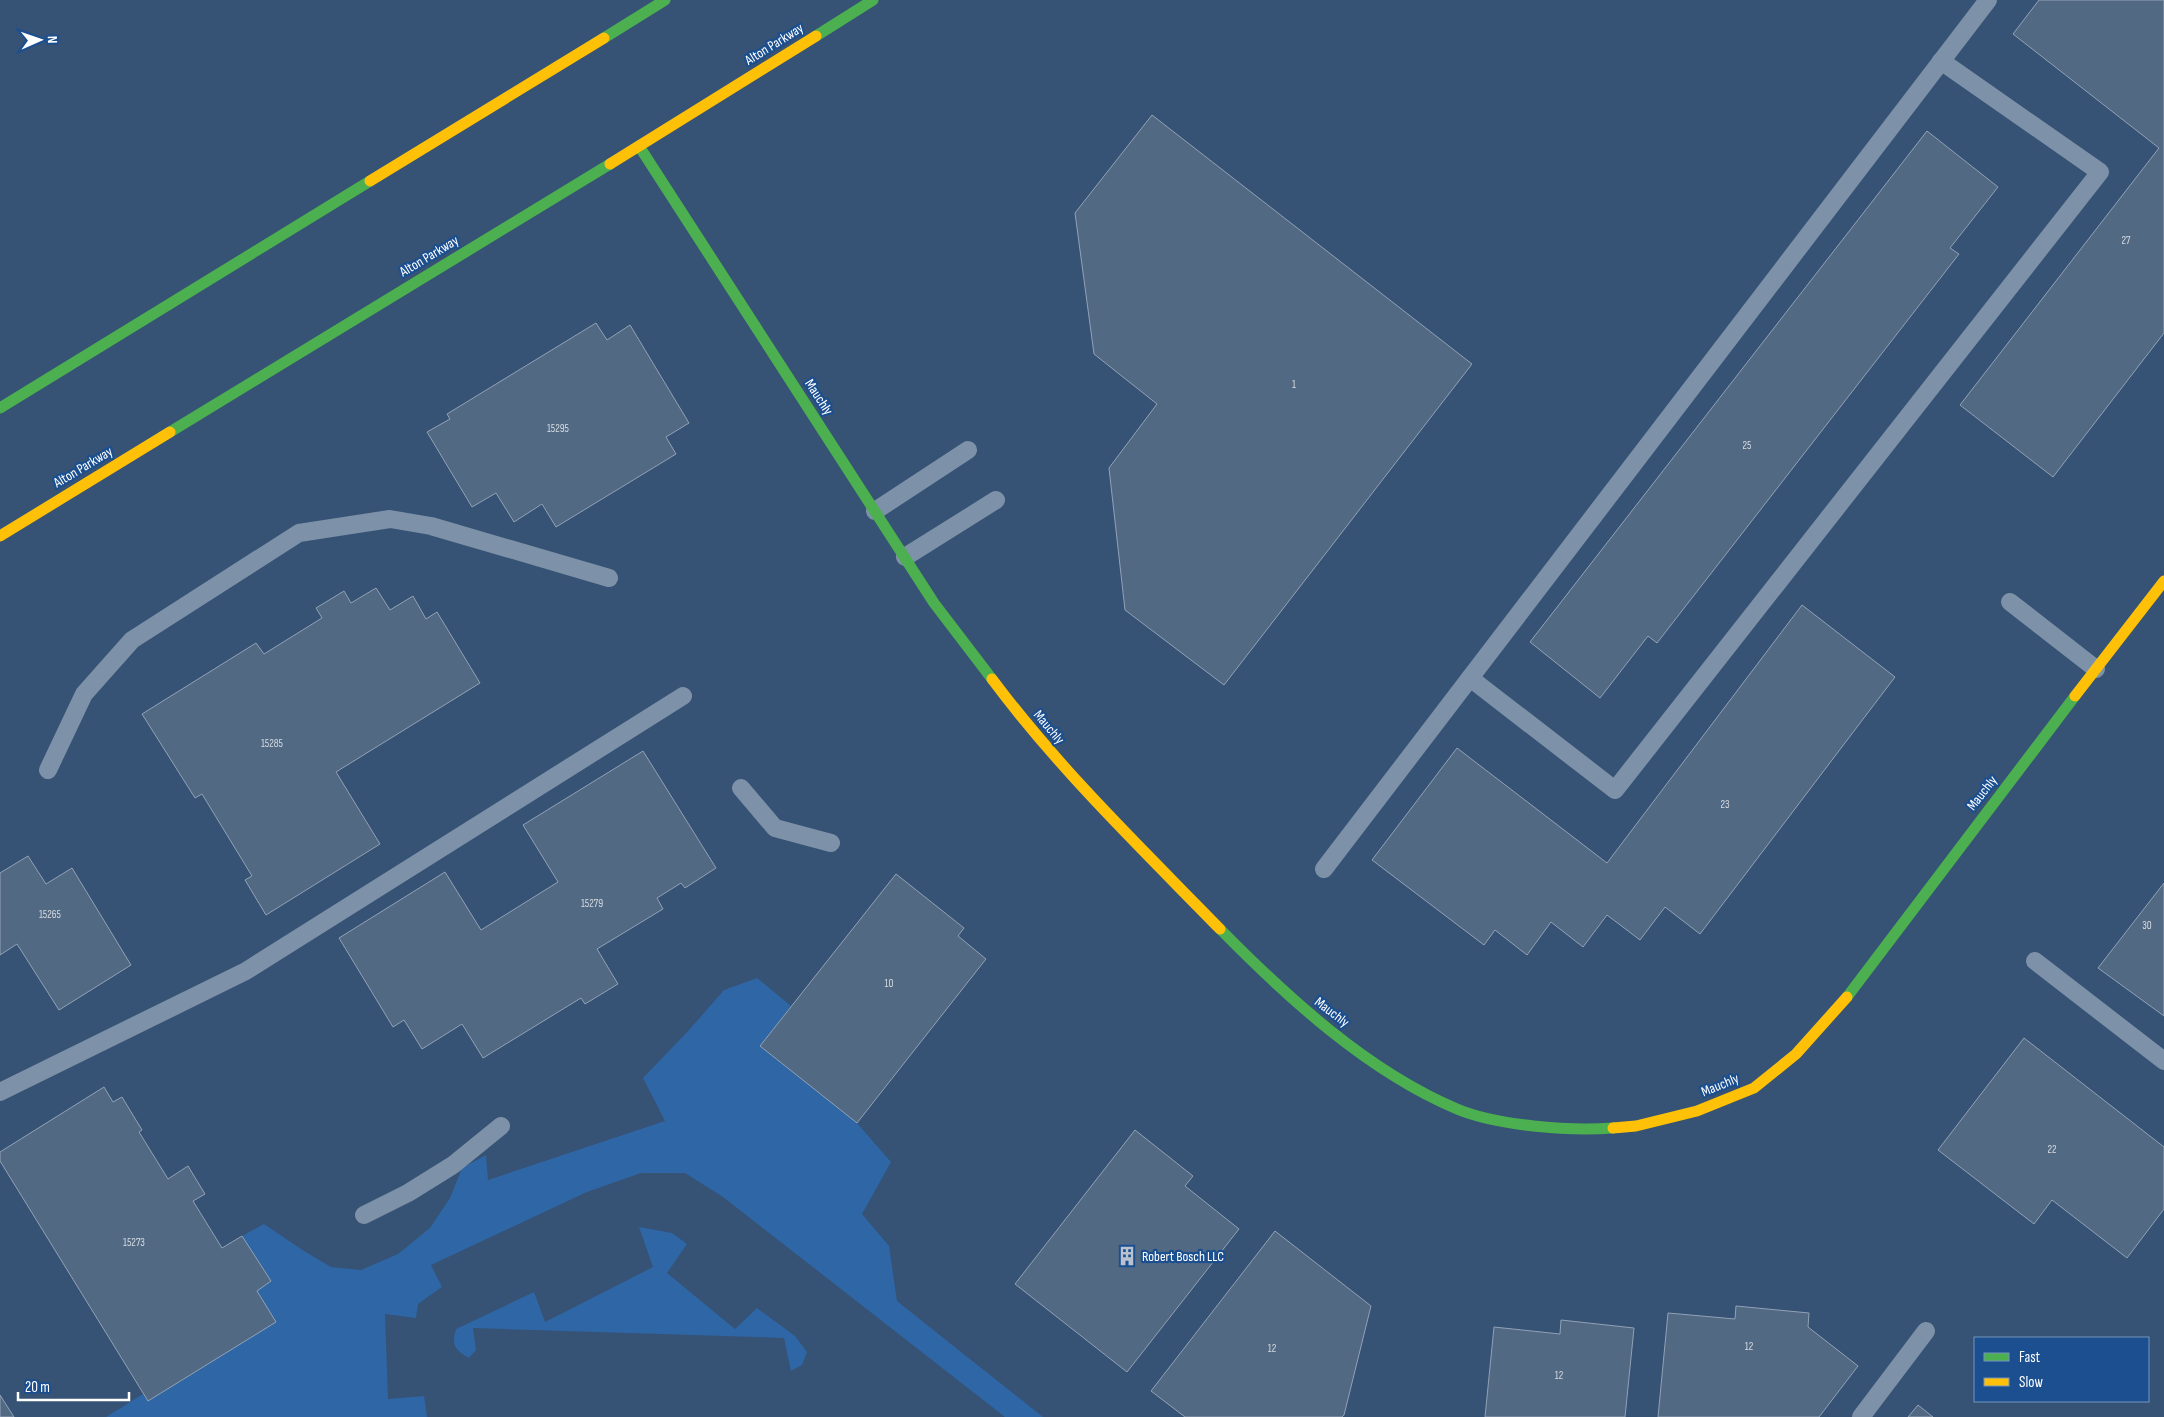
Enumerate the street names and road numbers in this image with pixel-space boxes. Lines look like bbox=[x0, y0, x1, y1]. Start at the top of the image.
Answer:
street label: Alton Parkway bbox=[741, 19, 807, 69]
street label: Alton Parkway bbox=[396, 231, 462, 281]
street label: Mauchly bbox=[801, 376, 837, 419]
street label: Alton Parkway bbox=[50, 442, 116, 492]
street label: Mauchly bbox=[1030, 707, 1068, 748]
street label: Mauchly bbox=[1963, 772, 2001, 814]
street label: Mauchly bbox=[1311, 993, 1353, 1031]
street label: Mauchly bbox=[1699, 1070, 1742, 1100]

